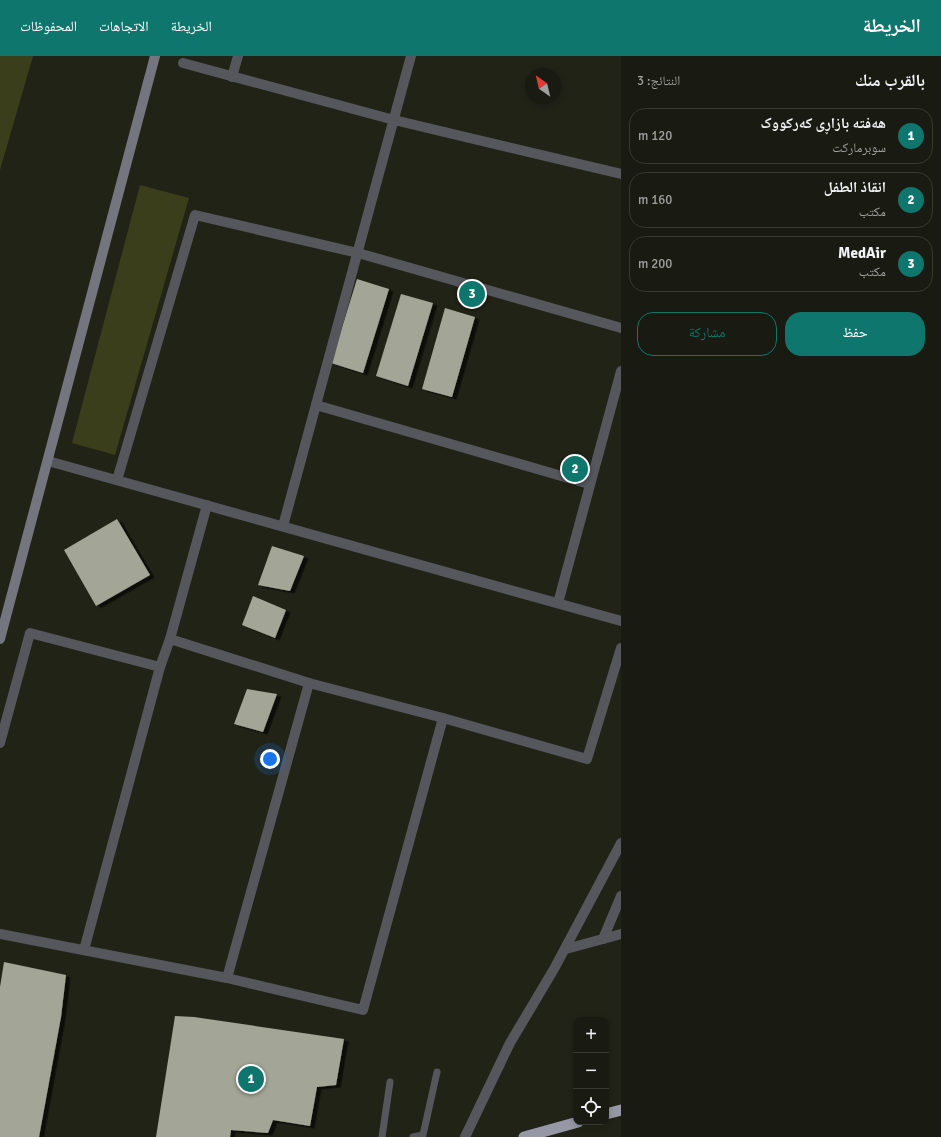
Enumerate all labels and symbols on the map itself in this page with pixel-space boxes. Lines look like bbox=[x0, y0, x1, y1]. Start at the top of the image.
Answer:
north arrow bbox=[525, 68, 561, 104]
pin: 3 bbox=[459, 279, 485, 309]
pin: 2 bbox=[562, 454, 588, 484]
your location bbox=[260, 749, 280, 769]
pin: 1 bbox=[238, 1064, 264, 1094]

